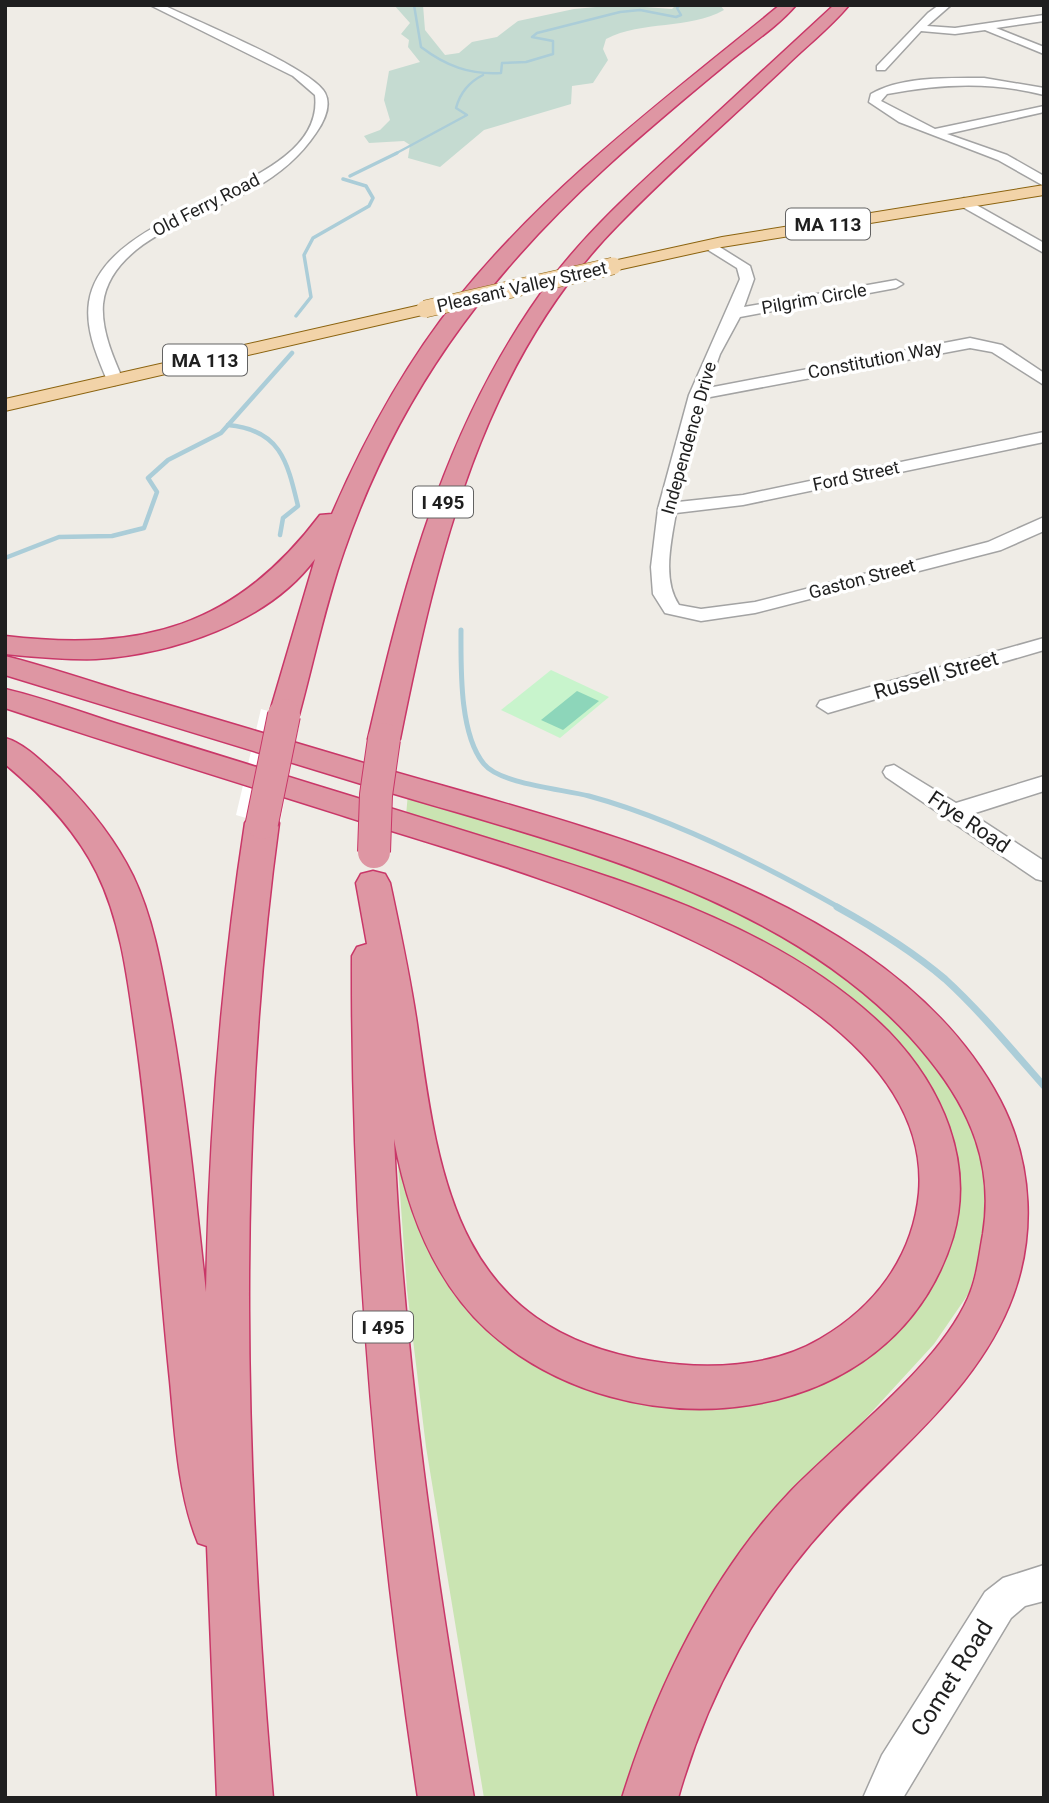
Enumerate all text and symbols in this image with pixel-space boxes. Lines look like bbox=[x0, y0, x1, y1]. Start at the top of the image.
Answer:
street label: Old Ferry Road bbox=[149, 169, 263, 241]
road number: MA 113 bbox=[786, 208, 870, 240]
street label: Pleasant Valley Street bbox=[435, 257, 609, 316]
street label: Pilgrim Circle bbox=[760, 279, 868, 318]
street label: Constitution Way bbox=[806, 336, 944, 383]
road number: MA 113 bbox=[163, 344, 247, 376]
street label: Independence Drive bbox=[657, 359, 720, 517]
street label: Ford Street bbox=[811, 456, 901, 495]
road number: I 495 bbox=[413, 486, 473, 517]
street label: Gaston Street bbox=[806, 554, 917, 603]
street label: Russell Street bbox=[871, 646, 1001, 704]
street label: Frye Road bbox=[924, 786, 1014, 858]
road number: I 495 bbox=[353, 1312, 413, 1343]
street label: Comet Road bbox=[905, 1615, 999, 1741]

